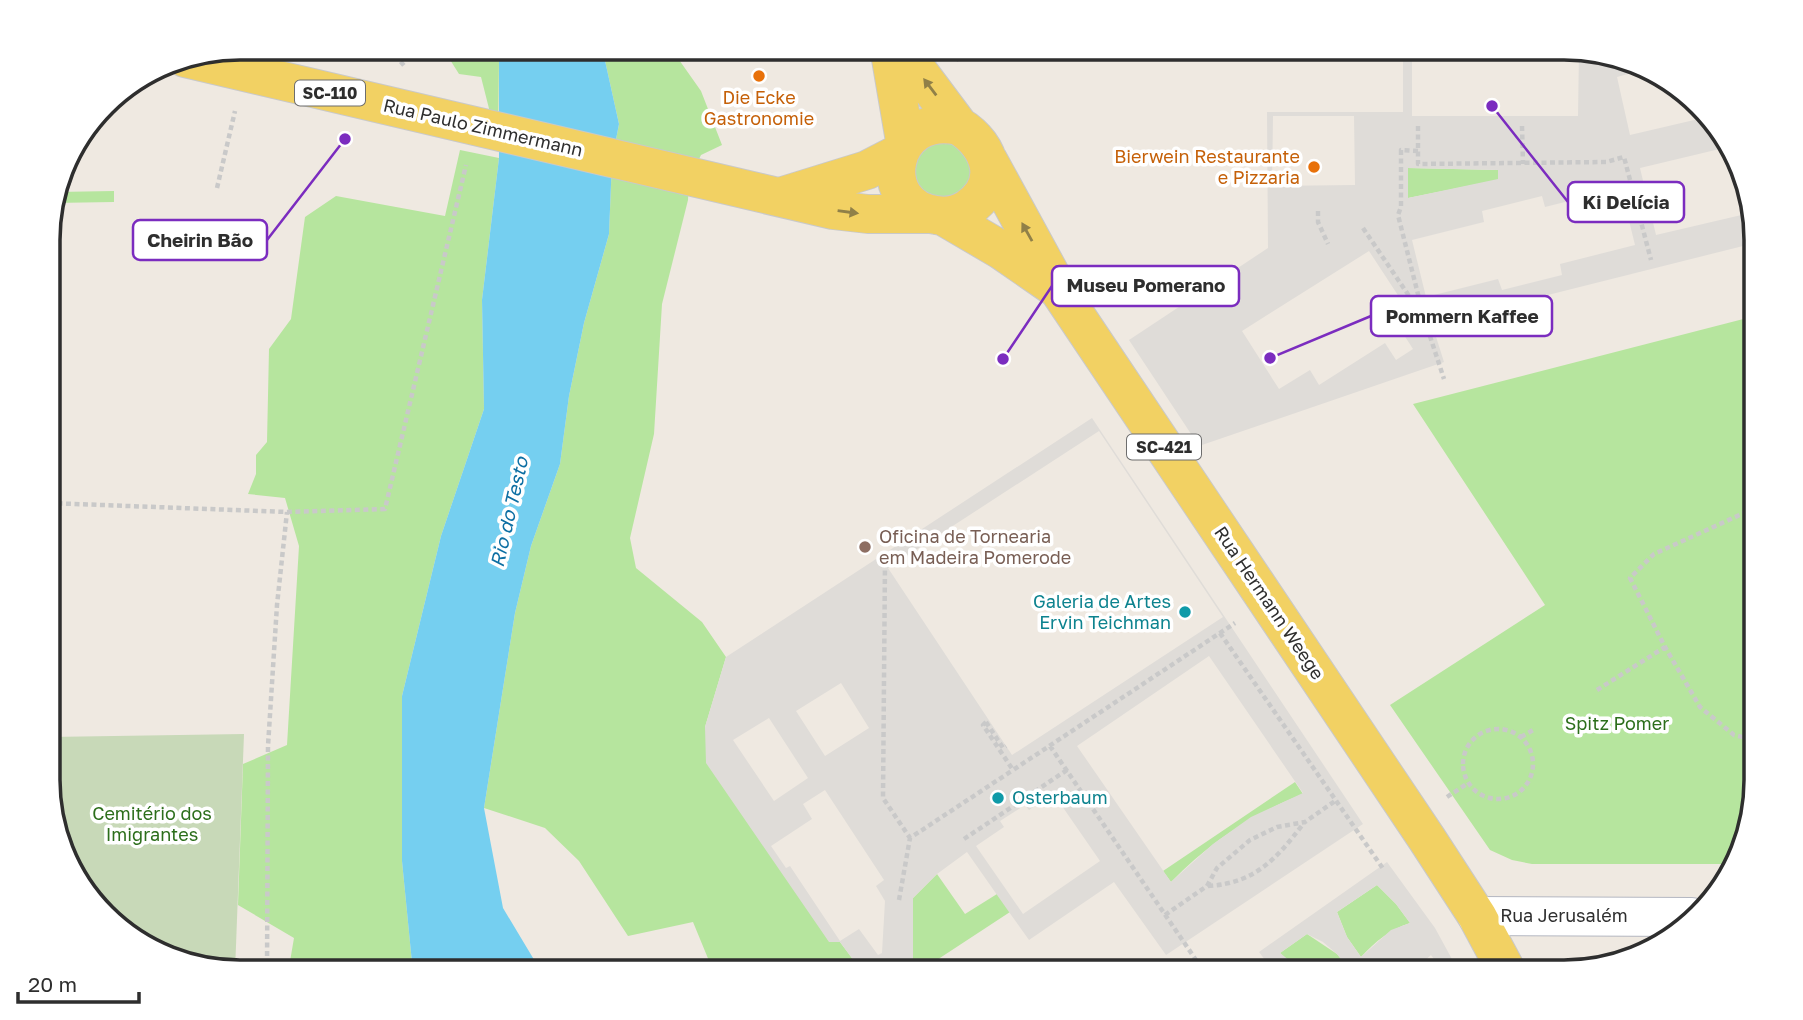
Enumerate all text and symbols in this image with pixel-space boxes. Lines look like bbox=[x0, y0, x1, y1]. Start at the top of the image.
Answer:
marker: Die Ecke Gastronomie bbox=[751, 68, 767, 84]
one-way arrow bbox=[923, 78, 937, 96]
road number: SC-110 bbox=[295, 80, 365, 106]
place label: Die Ecke Gastronomie bbox=[704, 86, 814, 129]
street label: Rua Paulo Zimmermann bbox=[381, 93, 585, 161]
place label: Bierwein Restaurante e Pizzaria bbox=[1114, 145, 1300, 188]
marker: Bierwein Restaurante e Pizzaria bbox=[1306, 159, 1322, 175]
callout: Ki Delícia bbox=[1568, 182, 1684, 222]
text: Ki Delícia bbox=[1582, 190, 1670, 213]
one-way arrow bbox=[837, 206, 859, 217]
callout: Cheirin Bão bbox=[133, 220, 267, 260]
one-way arrow bbox=[1021, 222, 1033, 242]
text: Cheirin Bão bbox=[147, 228, 253, 251]
callout: Museu Pomerano bbox=[1052, 266, 1239, 306]
text: Museu Pomerano bbox=[1067, 273, 1225, 296]
callout: Pommern Kaffee bbox=[1371, 296, 1552, 336]
text: Pommern Kaffee bbox=[1385, 304, 1539, 327]
road number: SC-421 bbox=[1127, 434, 1201, 460]
water label: Rio do Testo bbox=[485, 453, 533, 569]
street label: Rua Hermann Weege bbox=[1210, 522, 1329, 683]
place label: Oficina de Tornearia em Madeira Pomerode bbox=[879, 525, 1071, 568]
marker: Oficina de Tornearia em Madeira Pomerode bbox=[857, 539, 873, 555]
place label: Galeria de Artes Ervin Teichman bbox=[1033, 590, 1171, 633]
marker: Galeria de Artes Ervin Teichman bbox=[1177, 604, 1193, 620]
park label: Spitz Pomer bbox=[1565, 712, 1669, 734]
place label: Osterbaum bbox=[1012, 786, 1108, 808]
marker: Osterbaum bbox=[990, 790, 1006, 806]
park label: Cemitério dos Imigrantes bbox=[92, 802, 212, 845]
street label: Rua Jerusalém bbox=[1500, 904, 1628, 926]
scale bar bbox=[18, 960, 138, 1004]
text: 20 m bbox=[28, 971, 77, 997]

